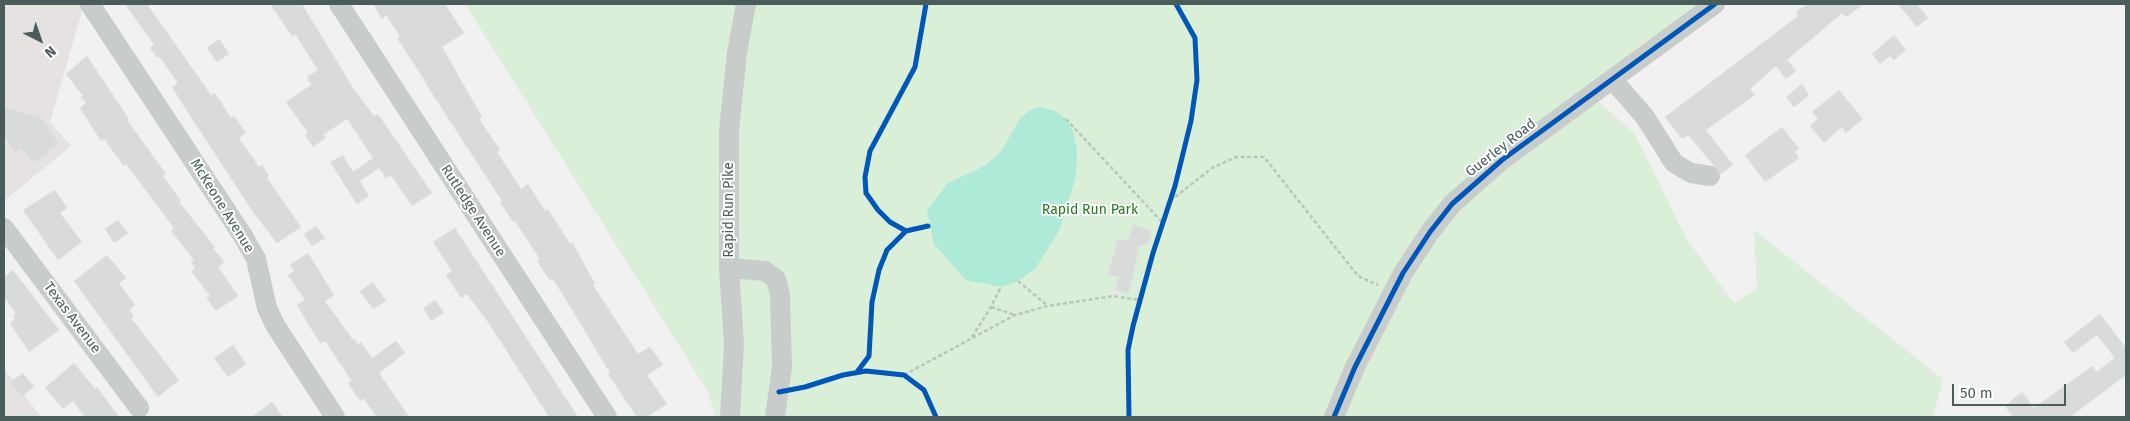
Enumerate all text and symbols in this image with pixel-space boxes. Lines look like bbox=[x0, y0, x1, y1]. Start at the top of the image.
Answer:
north arrow bbox=[15, 15, 65, 65]
text: N bbox=[41, 42, 59, 61]
street label: Guerley Road bbox=[1463, 115, 1539, 181]
street label: McKeone Avenue bbox=[186, 156, 258, 256]
street label: Rutledge Avenue bbox=[437, 162, 509, 260]
street label: Rapid Run Pike bbox=[721, 162, 737, 258]
park label: Rapid Run Park bbox=[1042, 202, 1138, 218]
street label: Texas Avenue bbox=[40, 279, 104, 357]
scale bar bbox=[1955, 374, 2069, 406]
text: 50 m bbox=[1960, 384, 1993, 402]

